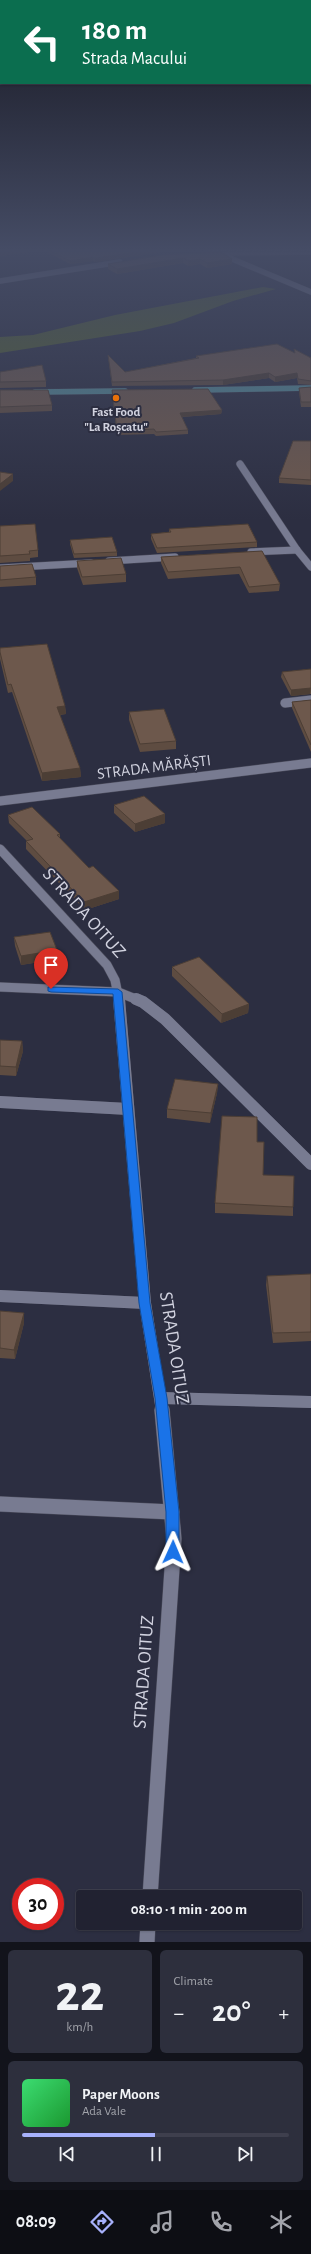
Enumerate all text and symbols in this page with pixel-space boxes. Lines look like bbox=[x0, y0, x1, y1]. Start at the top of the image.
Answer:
icon: left bbox=[16, 16, 68, 68]
text: 180 m bbox=[82, 17, 147, 45]
text: Strada Macului bbox=[82, 50, 187, 68]
marker: Fast Food "La Roșcatu" bbox=[111, 393, 121, 403]
place label: Fast Food "La Roșcatu" bbox=[84, 406, 148, 435]
street label: STRADA MĂRĂȘTI bbox=[96, 750, 212, 784]
street label: STRADA OITUZ bbox=[39, 864, 129, 962]
pin bbox=[34, 948, 68, 989]
icon: arrive bbox=[40, 954, 62, 976]
street label: STRADA OITUZ bbox=[156, 1290, 192, 1406]
position arrow bbox=[152, 1531, 194, 1573]
street label: STRADA OITUZ bbox=[131, 1615, 157, 1729]
speed limit sign: 30 bbox=[12, 1878, 64, 1930]
text: 08:10 · 1 min · 200 m bbox=[131, 1902, 247, 1917]
text: 22 bbox=[55, 1968, 104, 2020]
text: Climate bbox=[174, 1975, 213, 1988]
text: 20° bbox=[212, 1997, 251, 2027]
text: − bbox=[174, 2002, 184, 2024]
text: + bbox=[278, 2002, 289, 2024]
text: km/h bbox=[66, 2021, 93, 2034]
text: Paper Moons bbox=[82, 2087, 160, 2102]
text: Ada Vale bbox=[82, 2105, 126, 2118]
icon: previous bbox=[56, 2143, 78, 2165]
icon: pause bbox=[145, 2143, 167, 2165]
icon: next bbox=[234, 2143, 256, 2165]
icon: directions bbox=[88, 2208, 116, 2236]
icon: music bbox=[148, 2208, 176, 2236]
icon: phone bbox=[207, 2208, 235, 2236]
icon: climate bbox=[267, 2208, 295, 2236]
text: 08:09 bbox=[16, 2213, 56, 2231]

